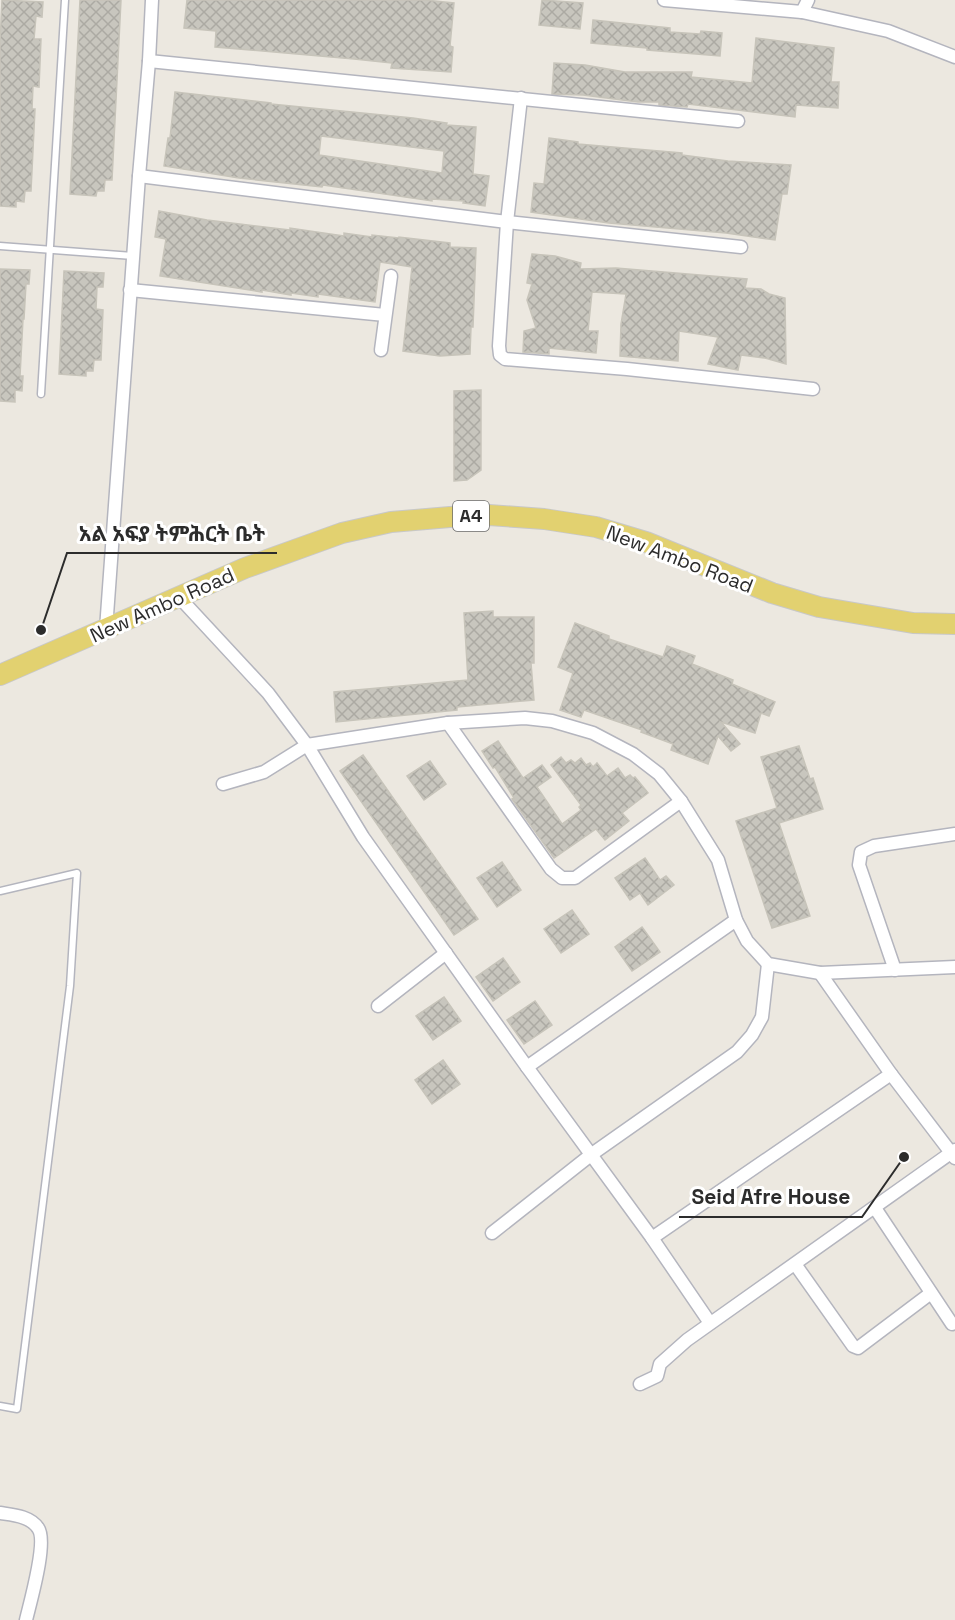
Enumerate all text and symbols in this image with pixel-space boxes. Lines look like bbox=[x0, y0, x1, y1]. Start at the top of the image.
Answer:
road number: A4 bbox=[453, 501, 489, 531]
callout: አል አፍያ ትምሕርት ቤት bbox=[67, 514, 277, 553]
street label: New Ambo Road bbox=[603, 519, 757, 599]
text: አል አፍያ ትምሕርት ቤት bbox=[79, 520, 265, 547]
street label: New Ambo Road bbox=[86, 562, 238, 648]
callout: Seid Afre House bbox=[679, 1178, 862, 1217]
text: Seid Afre House bbox=[692, 1183, 850, 1210]

